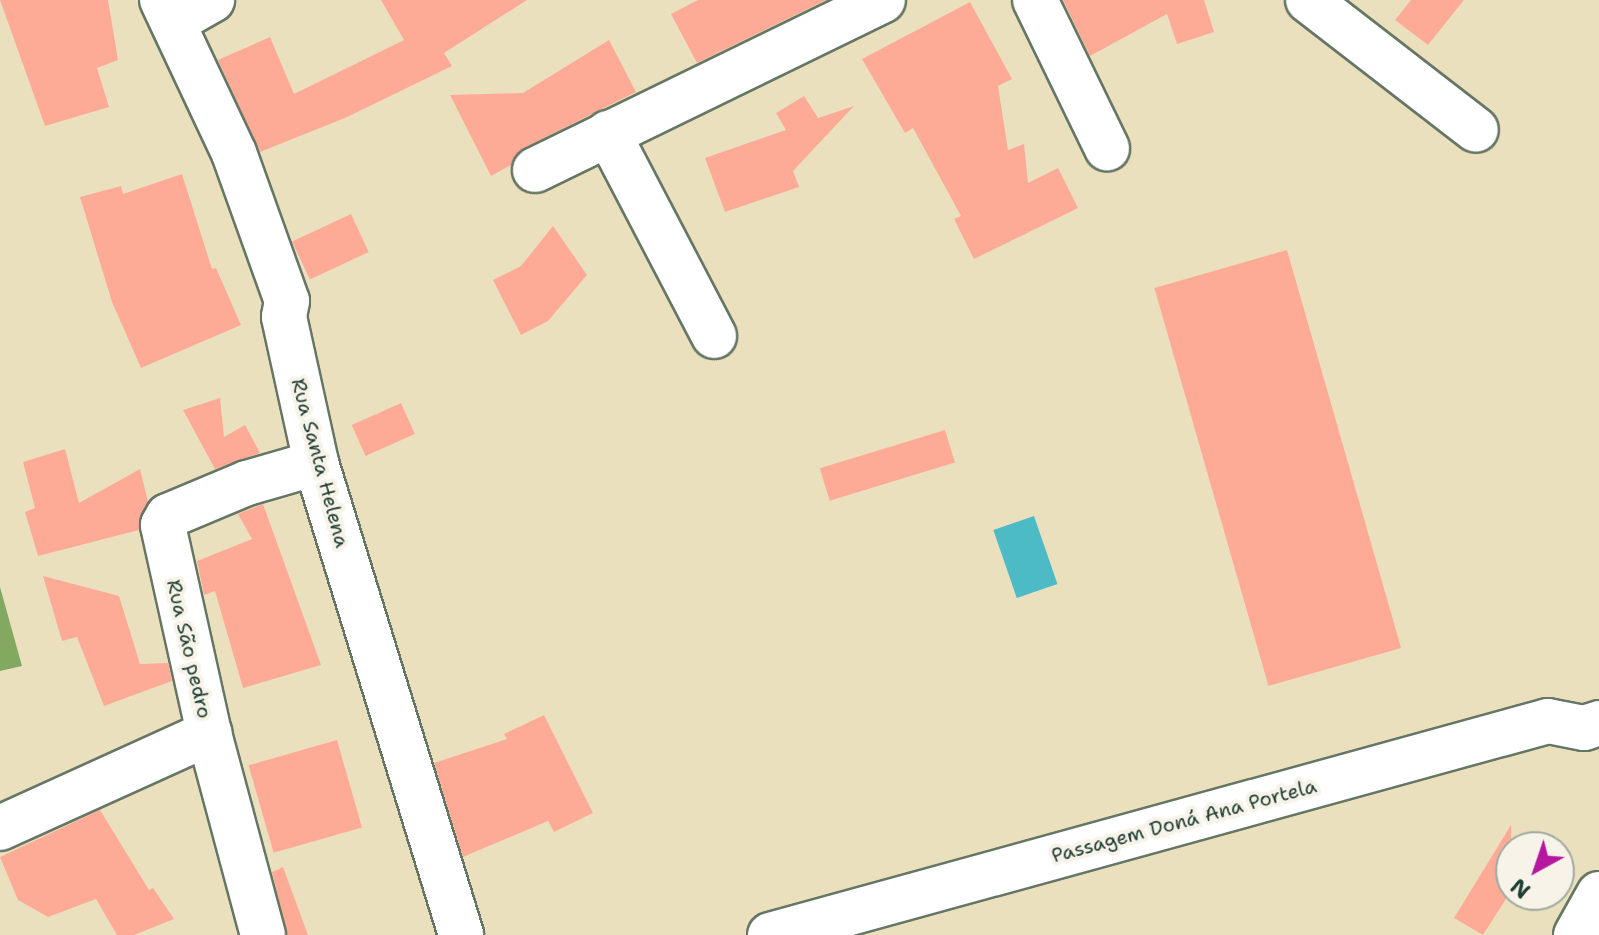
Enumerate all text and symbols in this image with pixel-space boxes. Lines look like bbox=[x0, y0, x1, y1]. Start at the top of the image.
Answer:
street label: Rua Santa Helena bbox=[286, 376, 354, 550]
street label: Rua São pedro bbox=[161, 577, 217, 721]
street label: Passagem Doná Ana Portela bbox=[1049, 774, 1319, 868]
north arrow bbox=[1495, 831, 1575, 911]
text: N bbox=[1505, 872, 1537, 905]

